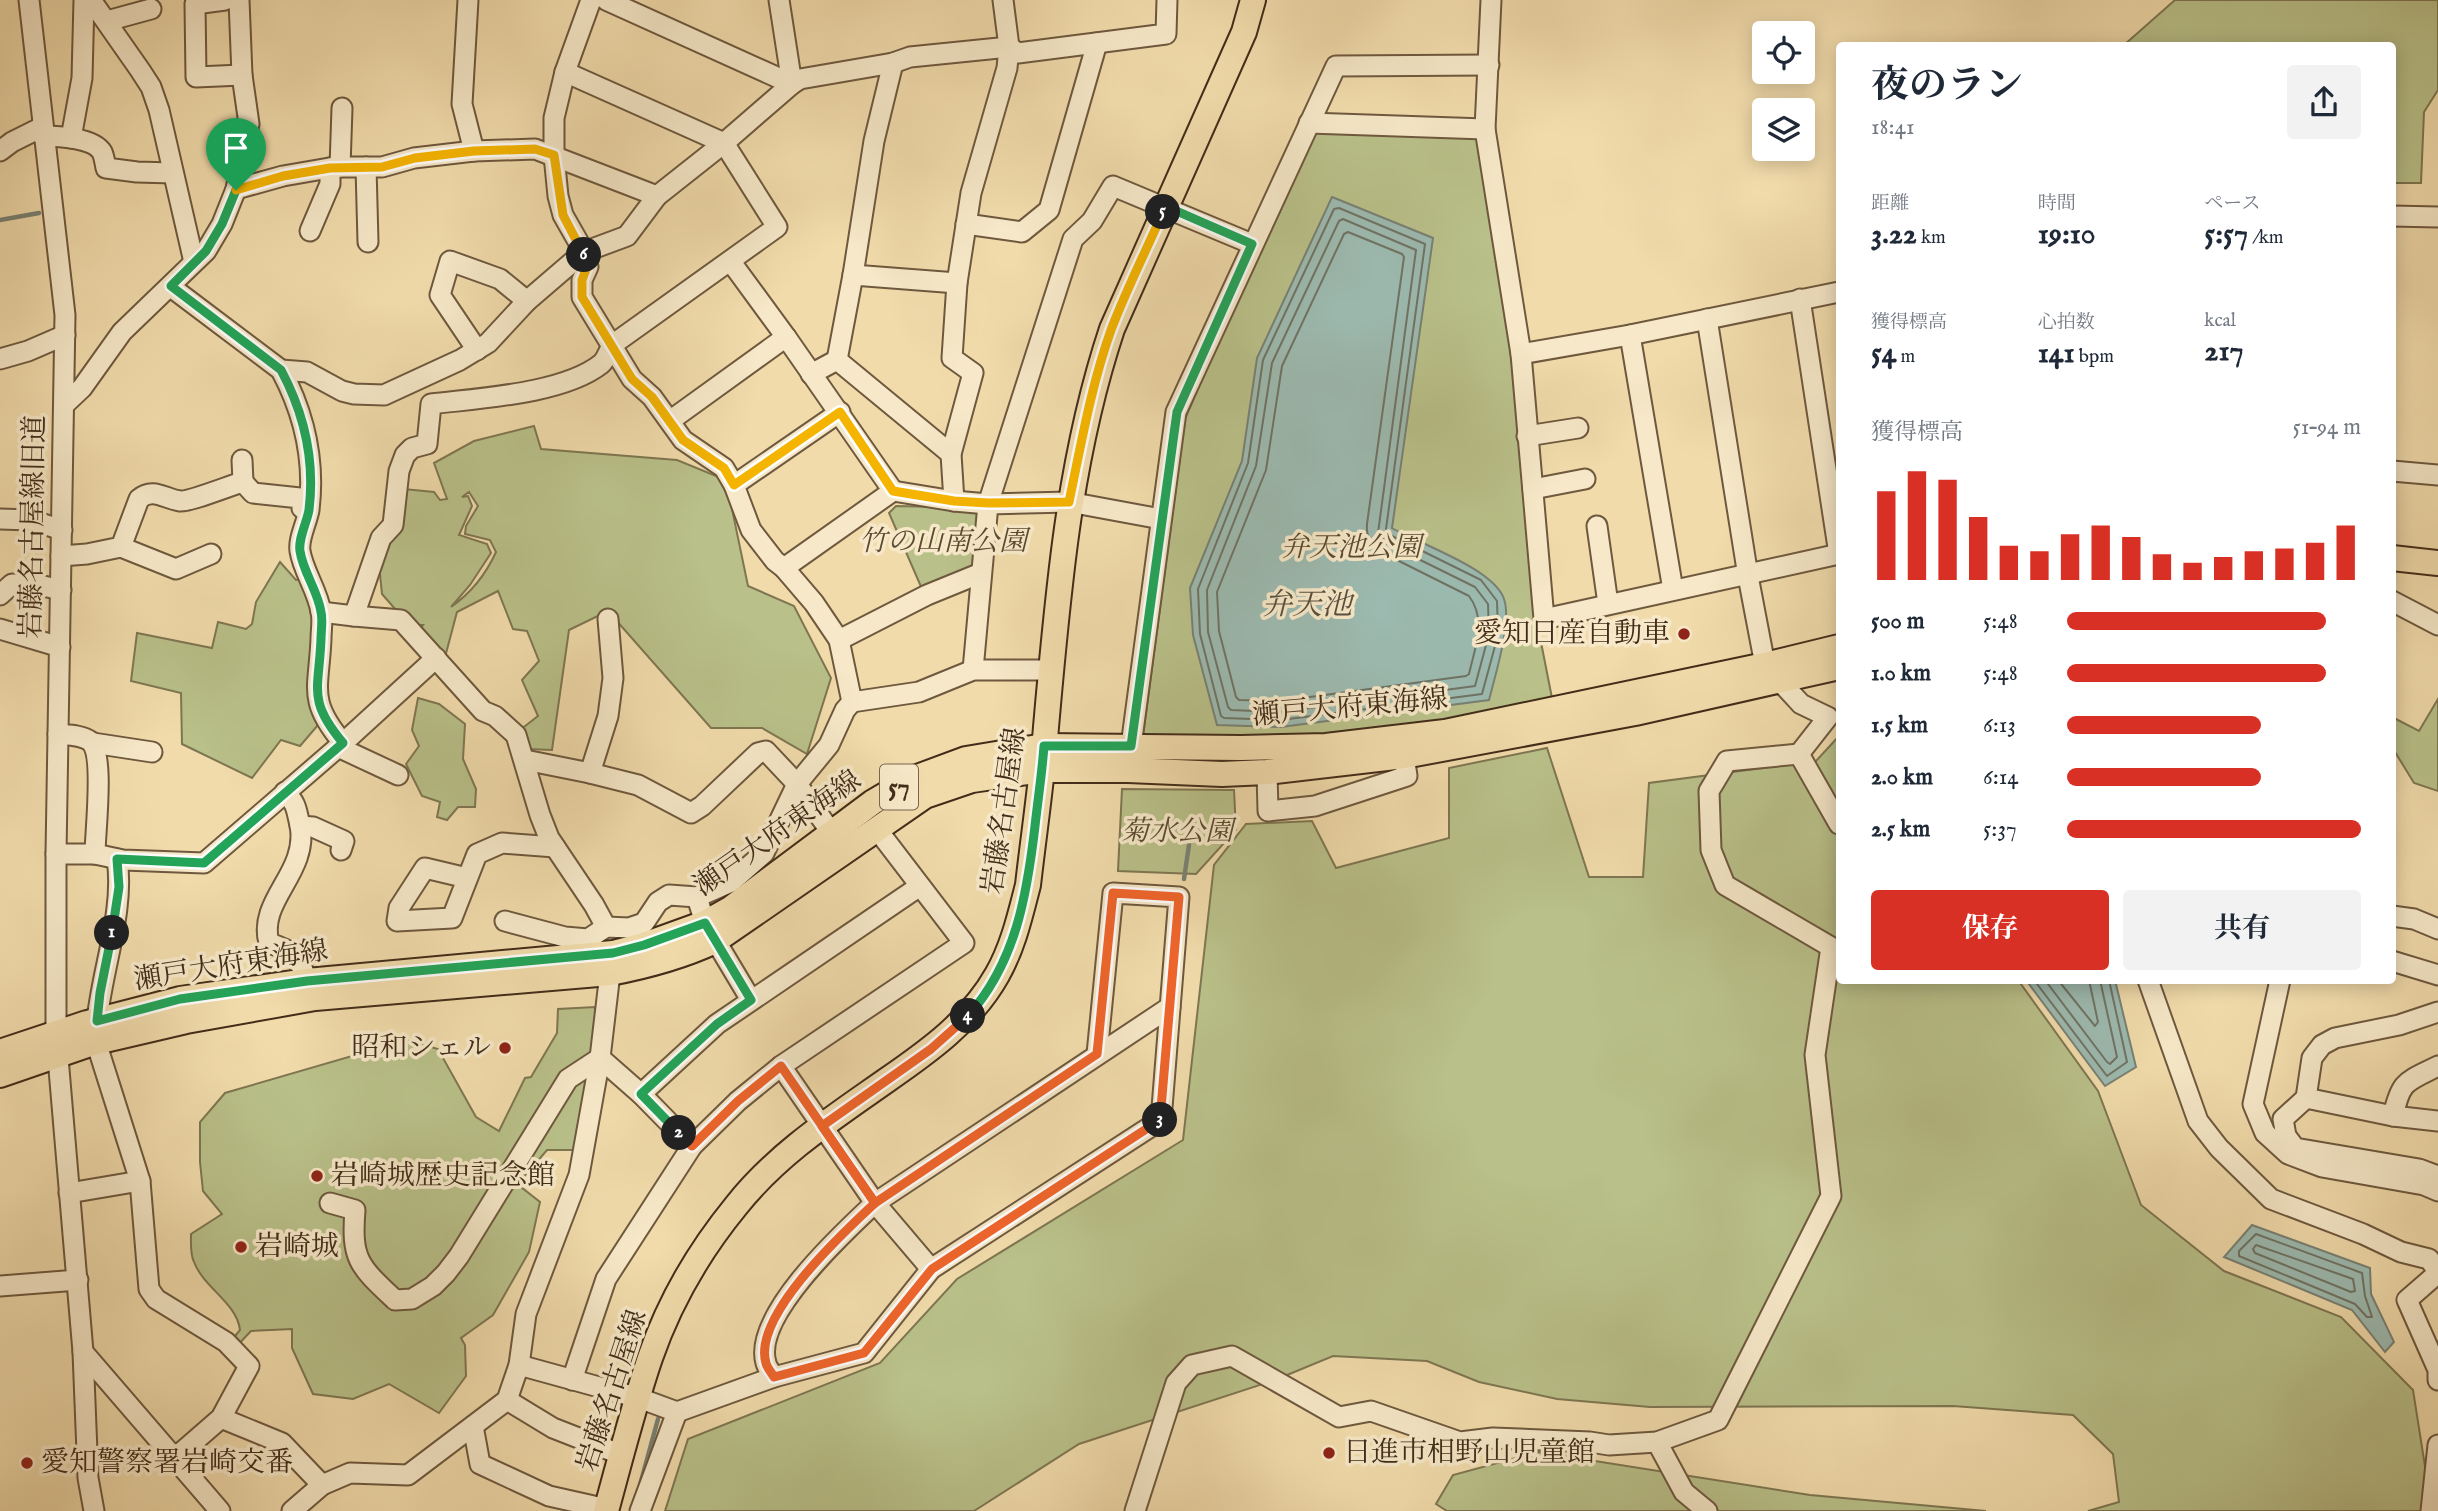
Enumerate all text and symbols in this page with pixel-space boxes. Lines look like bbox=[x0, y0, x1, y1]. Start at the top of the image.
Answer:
map controls bbox=[1752, 21, 1815, 161]
button: locate bbox=[1752, 21, 1815, 84]
text: 夜のラン bbox=[1871, 63, 2023, 111]
button: share bbox=[2287, 65, 2361, 139]
button: layers bbox=[1752, 98, 1815, 161]
text: 18:41 bbox=[1871, 113, 1915, 142]
pin bbox=[206, 118, 266, 190]
icon: arrive bbox=[217, 129, 255, 167]
text: 距離 bbox=[1871, 192, 1909, 216]
text: 時間 bbox=[2038, 192, 2076, 216]
text: ペース bbox=[2204, 192, 2260, 216]
pin: 5 bbox=[1146, 194, 1180, 230]
text: 5 bbox=[1159, 199, 1166, 223]
text: 3.22 bbox=[1871, 216, 1917, 254]
text: 19:10 bbox=[2038, 216, 2096, 254]
text: 5:57 bbox=[2204, 216, 2248, 254]
text: km bbox=[1917, 226, 1946, 250]
text: /km bbox=[2248, 226, 2283, 250]
pin: 6 bbox=[566, 238, 602, 272]
text: 6 bbox=[579, 242, 588, 266]
text: kcal bbox=[2204, 309, 2236, 333]
text: 獲得標高 bbox=[1871, 311, 1947, 335]
text: 心拍数 bbox=[2038, 311, 2095, 335]
text: 217 bbox=[2204, 333, 2244, 371]
text: 54 bbox=[1871, 335, 1896, 373]
text: 141 bbox=[2038, 335, 2075, 373]
text: m bbox=[1896, 345, 1915, 369]
text: bpm bbox=[2075, 345, 2114, 369]
text: 51–94 m bbox=[2292, 413, 2361, 442]
street label: 岩藤名古屋線旧道 bbox=[15, 415, 53, 639]
text: 獲得標高 bbox=[1871, 418, 1963, 447]
park label: 竹の山南公園 bbox=[859, 525, 1031, 560]
park label: 弁天池公園 bbox=[1281, 531, 1425, 566]
water label: 弁天池 bbox=[1262, 587, 1355, 625]
text: 500 m bbox=[1871, 607, 1925, 636]
text: 5:48 bbox=[1983, 607, 2018, 636]
place label: 愛知日産自動車 bbox=[1474, 617, 1670, 652]
marker: 愛知日産自動車 bbox=[1676, 626, 1692, 642]
text: 1.0 km bbox=[1871, 659, 1931, 688]
text: 5:48 bbox=[1983, 659, 2018, 688]
street label: 瀬戸大府東海線 bbox=[1251, 682, 1449, 734]
text: 1.5 km bbox=[1871, 711, 1928, 740]
text: 6:13 bbox=[1983, 711, 2016, 740]
street label: 岩藤名古屋線 bbox=[976, 725, 1034, 897]
street label: 瀬戸大府東海線 bbox=[688, 763, 868, 905]
text: 2.0 km bbox=[1871, 763, 1933, 792]
text: 6:14 bbox=[1983, 763, 2019, 792]
road number: 57 bbox=[880, 764, 918, 810]
park label: 菊水公園 bbox=[1121, 815, 1237, 850]
text: 2.5 km bbox=[1871, 815, 1930, 844]
text: 5:37 bbox=[1983, 815, 2017, 844]
button: 保存 bbox=[1871, 890, 2109, 970]
button: 共有 bbox=[2123, 890, 2361, 970]
pin: 1 bbox=[94, 916, 130, 950]
text: 1 bbox=[108, 920, 115, 944]
street label: 瀬戸大府東海線 bbox=[131, 933, 331, 999]
pin: 4 bbox=[950, 998, 986, 1034]
text: 4 bbox=[963, 1003, 972, 1027]
place label: 昭和シェル bbox=[352, 1031, 491, 1066]
marker: 昭和シェル bbox=[497, 1040, 513, 1056]
pin: 3 bbox=[1142, 1102, 1178, 1138]
text: 3 bbox=[1156, 1107, 1163, 1131]
pin: 2 bbox=[662, 1116, 696, 1150]
text: 2 bbox=[674, 1120, 683, 1144]
place label: 岩崎城歴史記念館 bbox=[331, 1159, 555, 1194]
marker: 岩崎城歴史記念館 bbox=[309, 1168, 325, 1184]
place label: 岩崎城 bbox=[255, 1230, 339, 1265]
marker: 岩崎城 bbox=[233, 1239, 249, 1255]
street label: 岩藤名古屋線 bbox=[570, 1306, 656, 1476]
place label: 日進市相野山児童館 bbox=[1343, 1436, 1595, 1471]
marker: 日進市相野山児童館 bbox=[1321, 1445, 1337, 1461]
place label: 愛知警察署岩崎交番 bbox=[41, 1446, 293, 1481]
marker: 愛知警察署岩崎交番 bbox=[19, 1455, 35, 1471]

